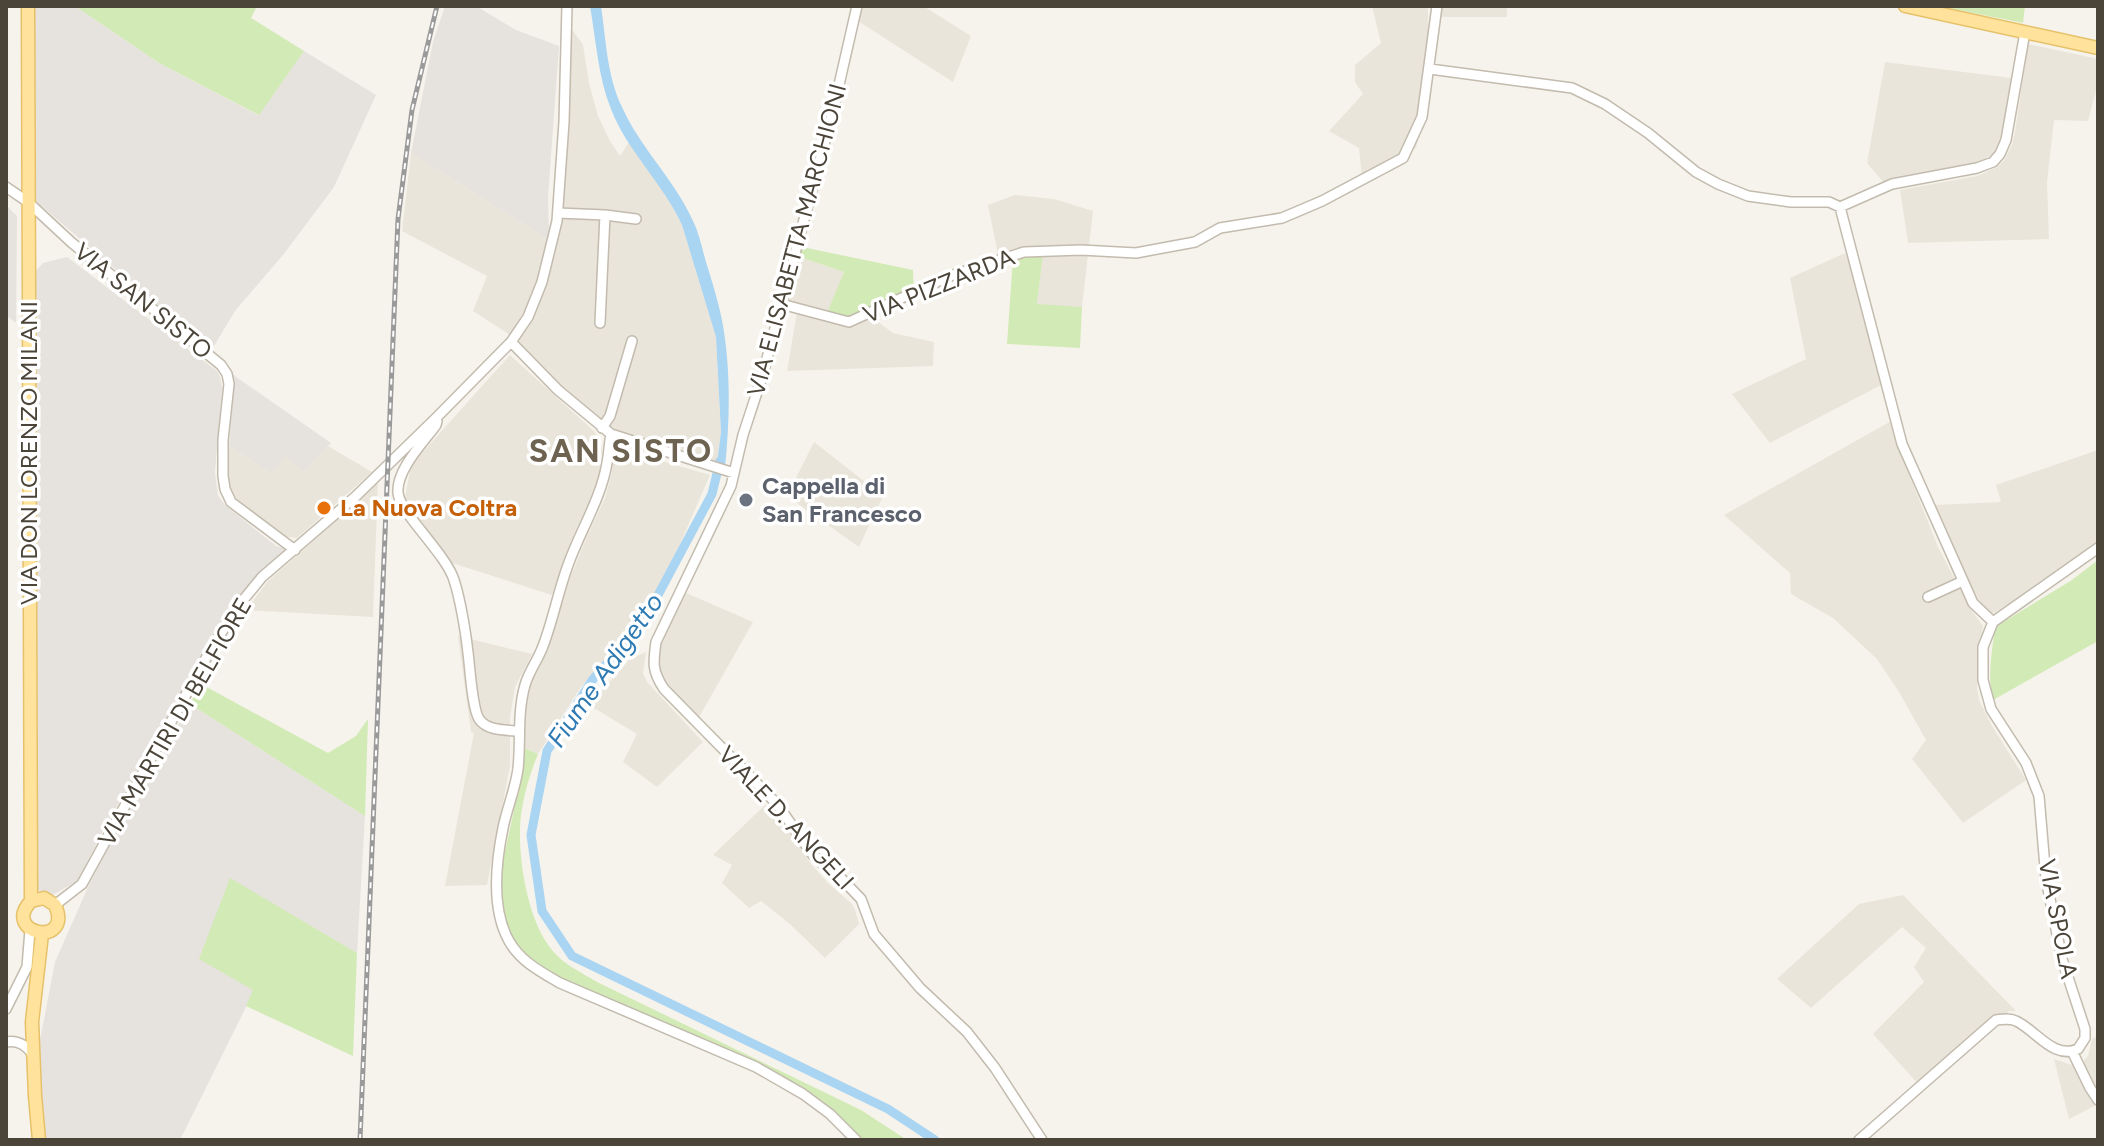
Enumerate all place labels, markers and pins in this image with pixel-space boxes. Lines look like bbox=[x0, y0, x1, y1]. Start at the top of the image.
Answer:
place label: Cappella di San Francesco bbox=[762, 471, 922, 528]
marker: Cappella di San Francesco bbox=[737, 491, 755, 509]
place label: La Nuova Coltra bbox=[340, 493, 517, 522]
marker: La Nuova Coltra bbox=[315, 499, 333, 517]

